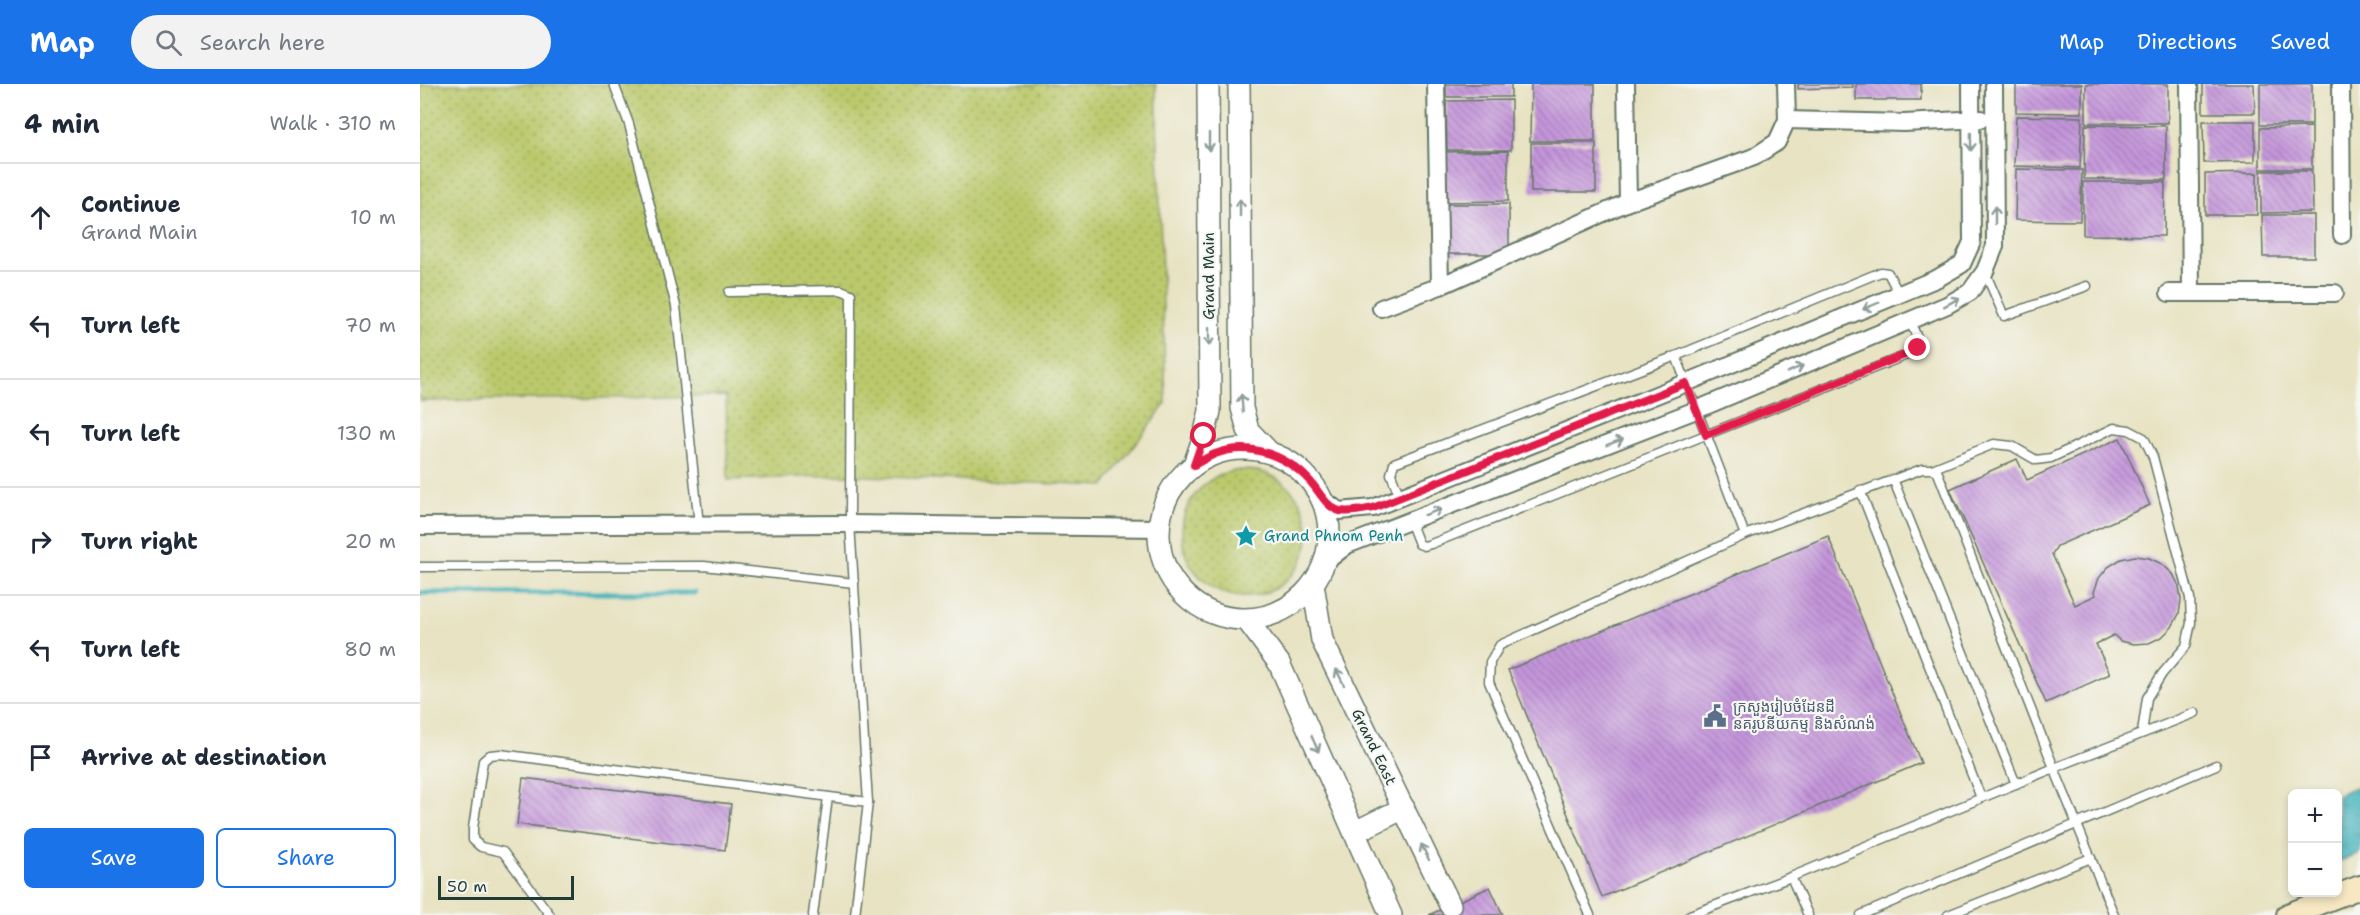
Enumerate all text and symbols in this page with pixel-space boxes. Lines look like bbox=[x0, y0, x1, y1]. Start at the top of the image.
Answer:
search box bbox=[131, 15, 551, 69]
text: Map bbox=[30, 23, 95, 61]
icon: search bbox=[152, 26, 185, 59]
text: Search here bbox=[200, 28, 325, 57]
text: Map bbox=[2059, 28, 2104, 56]
text: Directions bbox=[2137, 28, 2237, 56]
text: Saved bbox=[2270, 28, 2330, 56]
text: 4 min bbox=[24, 106, 100, 141]
text: Walk · 310 m bbox=[270, 110, 396, 136]
one-way arrow bbox=[1203, 132, 1215, 152]
one-way arrow bbox=[1965, 132, 1977, 152]
text: Continue bbox=[81, 190, 181, 219]
one-way arrow bbox=[1234, 198, 1246, 218]
icon: ahead bbox=[24, 201, 57, 234]
text: 10 m bbox=[350, 204, 396, 230]
one-way arrow bbox=[1989, 205, 2001, 225]
text: Grand Main bbox=[81, 219, 198, 245]
street label: Grand Main bbox=[1199, 232, 1219, 320]
one-way arrow bbox=[1943, 296, 1960, 308]
one-way arrow bbox=[1862, 301, 1880, 312]
icon: left bbox=[24, 309, 57, 342]
text: Turn left bbox=[81, 311, 180, 340]
text: 70 m bbox=[344, 312, 396, 338]
one-way arrow bbox=[1203, 327, 1215, 347]
route end bbox=[1904, 334, 1930, 360]
one-way arrow bbox=[1786, 363, 1804, 374]
one-way arrow bbox=[1236, 393, 1247, 413]
icon: left bbox=[24, 417, 57, 450]
text: Turn left bbox=[81, 419, 180, 448]
text: 130 m bbox=[337, 420, 396, 446]
route start bbox=[1190, 422, 1216, 448]
one-way arrow bbox=[1605, 435, 1623, 446]
one-way arrow bbox=[1423, 506, 1442, 517]
place icon: Grand Phnom Penh bbox=[1233, 523, 1259, 549]
icon: right bbox=[24, 525, 57, 558]
place label: Grand Phnom Penh bbox=[1264, 526, 1403, 546]
text: Turn right bbox=[81, 527, 198, 556]
text: 20 m bbox=[345, 528, 396, 554]
icon: left bbox=[24, 633, 57, 666]
text: Turn left bbox=[81, 635, 180, 664]
text: 80 m bbox=[344, 636, 396, 662]
one-way arrow bbox=[1334, 668, 1346, 686]
place label: ក្រសួងរៀបចំដែនដី នគរូបនីយកម្ម និងសំណង់ bbox=[1733, 697, 1875, 734]
public building icon: ក្រសួងរៀបចំដែនដី នគរូបនីយកម្ម និងសំណង់ bbox=[1702, 703, 1728, 729]
street label: Grand East bbox=[1347, 705, 1401, 789]
one-way arrow bbox=[1310, 735, 1322, 753]
icon: arrive bbox=[24, 741, 57, 774]
text: Arrive at destination bbox=[81, 743, 327, 772]
map controls bbox=[2288, 789, 2342, 897]
button: + bbox=[2288, 789, 2342, 843]
button: Save bbox=[24, 828, 204, 888]
button: Share bbox=[216, 828, 396, 888]
button: − bbox=[2288, 843, 2342, 897]
one-way arrow bbox=[1419, 844, 1430, 862]
scale bar bbox=[438, 873, 574, 900]
text: 50 m bbox=[447, 876, 487, 897]

